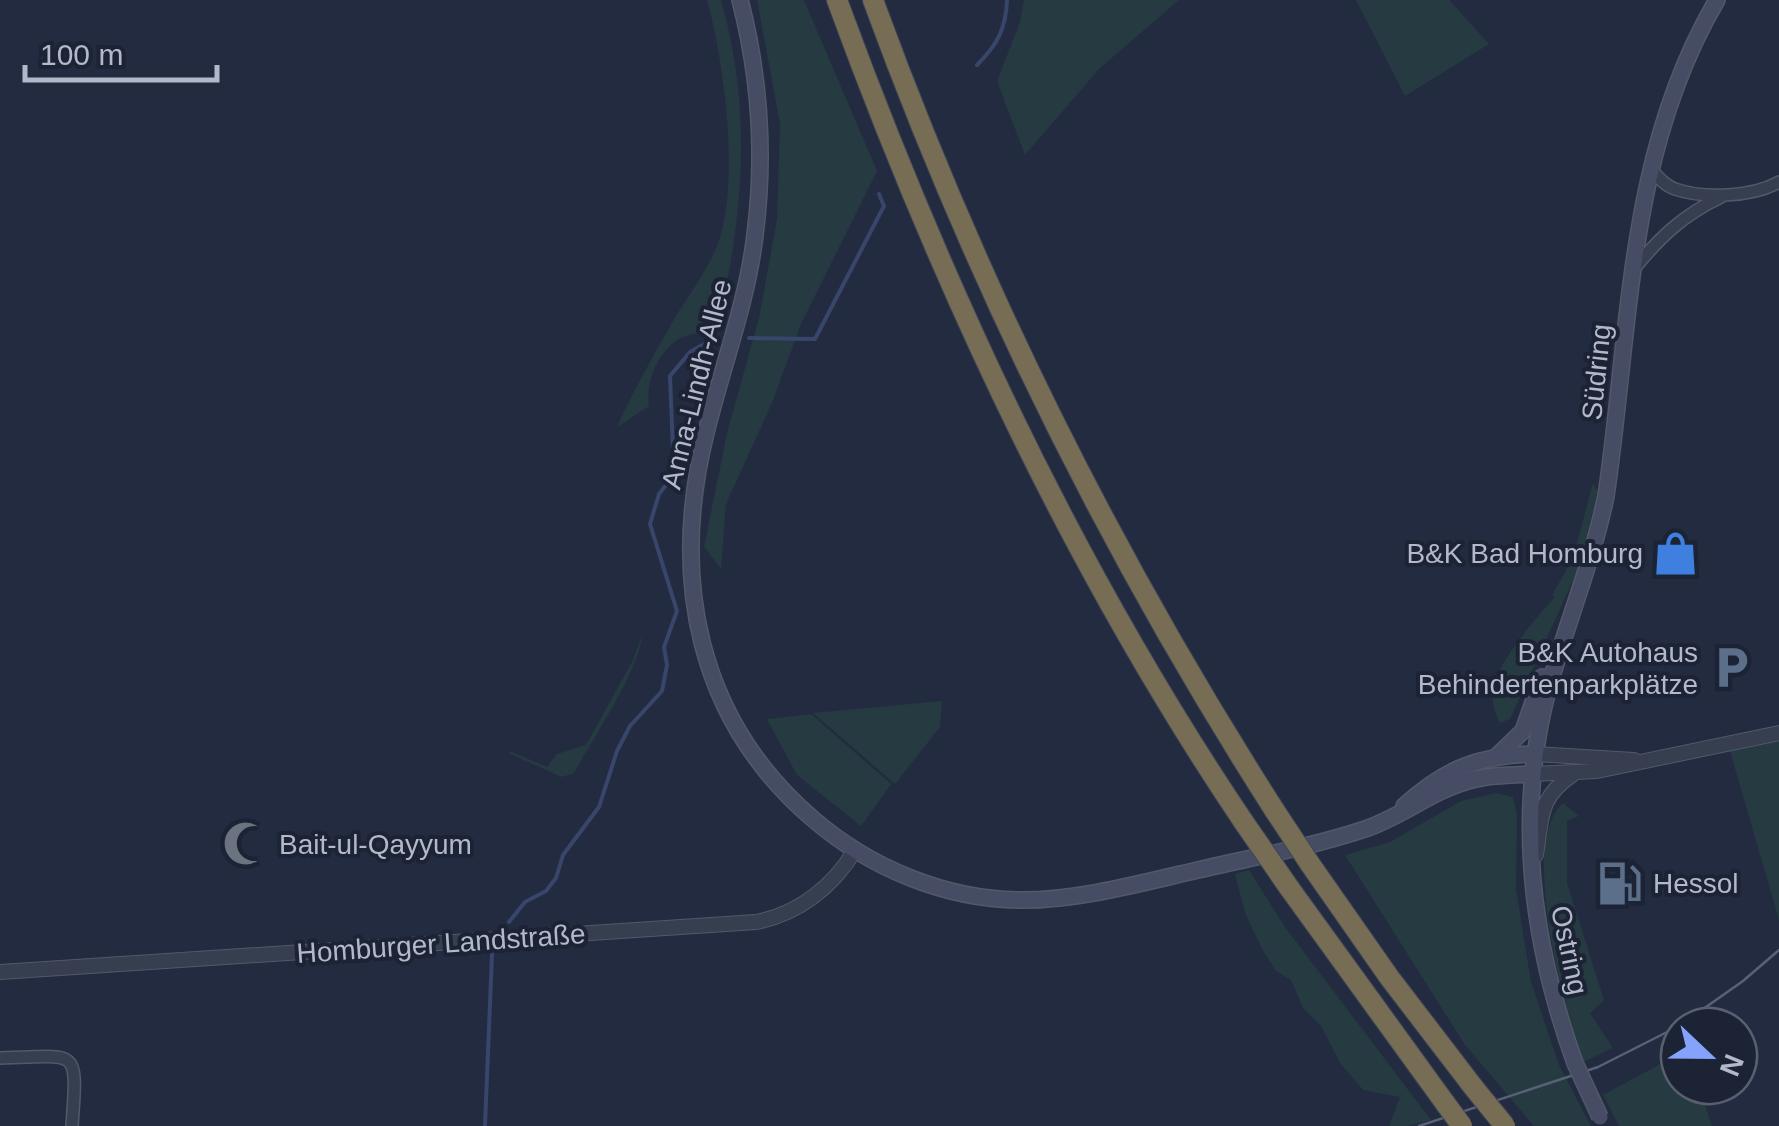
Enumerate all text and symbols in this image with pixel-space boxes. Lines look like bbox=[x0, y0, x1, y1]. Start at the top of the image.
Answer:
scale bar bbox=[25, 20, 218, 82]
text: 100 m bbox=[40, 38, 123, 71]
street label: Anna-Lindh-Allee bbox=[655, 276, 738, 492]
street label: Südring bbox=[1576, 322, 1617, 422]
shop icon: B&K Bad Homburg bbox=[1652, 529, 1700, 577]
place label: B&K Bad Homburg bbox=[1406, 538, 1643, 569]
place label: B&K Autohaus Behindertenparkplätze bbox=[1418, 637, 1698, 700]
parking icon: B&K Autohaus Behindertenparkplätze bbox=[1707, 644, 1755, 692]
mosque icon: Bait-ul-Qayyum bbox=[222, 820, 270, 868]
place label: Bait-ul-Qayyum bbox=[279, 829, 472, 860]
fuel station icon: Hessol bbox=[1596, 859, 1644, 907]
place label: Hessol bbox=[1653, 868, 1739, 899]
street label: Ostring bbox=[1545, 903, 1594, 997]
street label: Homburger Landstraße bbox=[296, 918, 587, 969]
north arrow bbox=[1659, 1006, 1759, 1106]
text: N bbox=[1714, 1050, 1750, 1080]

